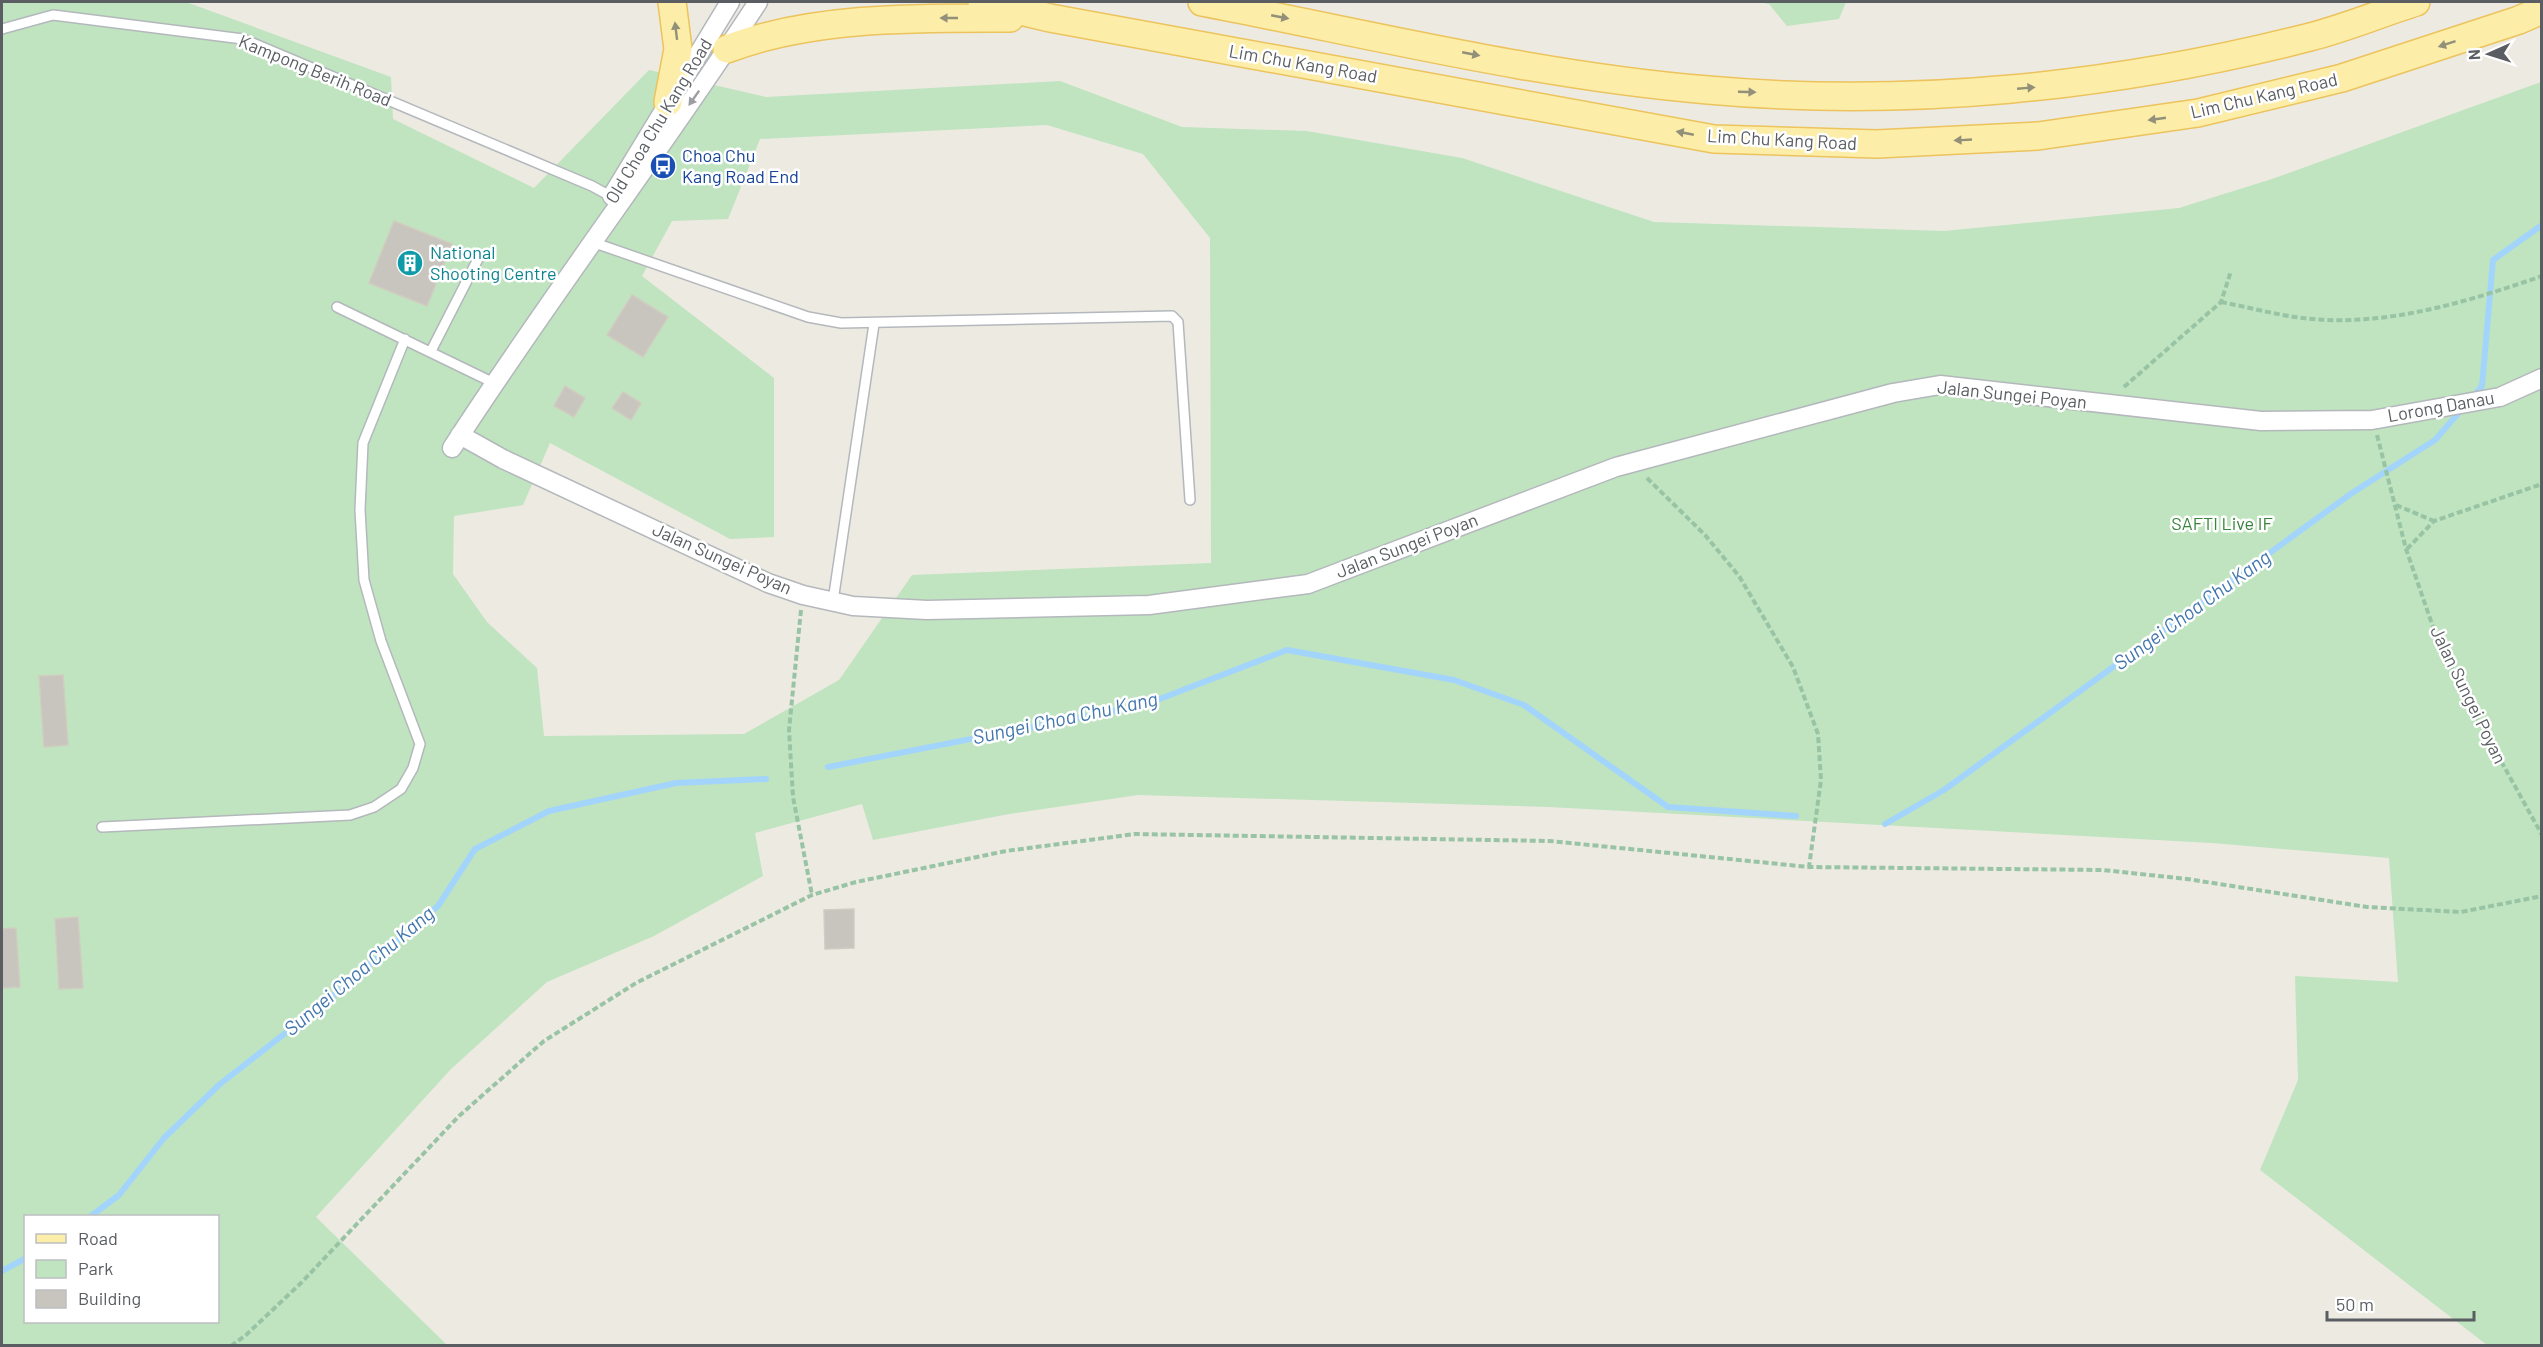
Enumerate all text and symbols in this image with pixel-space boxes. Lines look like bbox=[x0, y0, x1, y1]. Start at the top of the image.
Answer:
one-way arrow bbox=[940, 13, 959, 23]
one-way arrow bbox=[1271, 13, 1290, 22]
one-way arrow bbox=[671, 21, 680, 40]
north arrow bbox=[2459, 24, 2519, 84]
street label: Kampong Berih Road bbox=[236, 29, 395, 111]
street label: Old Choa Chu Kang Road bbox=[600, 34, 716, 207]
street label: Lim Chu Kang Road bbox=[1227, 39, 1379, 87]
one-way arrow bbox=[2438, 39, 2456, 49]
text: N bbox=[2464, 49, 2483, 61]
one-way arrow bbox=[1462, 50, 1481, 59]
street label: Lim Chu Kang Road bbox=[2188, 67, 2339, 123]
one-way arrow bbox=[2017, 83, 2036, 93]
one-way arrow bbox=[1738, 87, 1757, 96]
one-way arrow bbox=[688, 89, 700, 105]
one-way arrow bbox=[2147, 115, 2166, 124]
street label: Lim Chu Kang Road bbox=[1707, 124, 1858, 154]
one-way arrow bbox=[1675, 128, 1694, 137]
one-way arrow bbox=[1954, 135, 1973, 144]
place label: Choa Chu Kang Road End bbox=[682, 144, 799, 187]
bus stop icon: Choa Chu Kang Road End bbox=[648, 151, 678, 181]
place label: National Shooting Centre bbox=[430, 241, 557, 284]
building icon: National Shooting Centre bbox=[395, 248, 425, 278]
street label: Jalan Sungei Poyan bbox=[1936, 375, 2088, 413]
street label: Lorong Danau bbox=[2386, 386, 2496, 426]
street label: Jalan Sungei Poyan bbox=[1333, 508, 1481, 582]
park label: SAFTI Live IF bbox=[2171, 512, 2273, 534]
street label: Jalan Sungei Poyan bbox=[649, 517, 796, 599]
water label: Sungei Choa Chu Kang bbox=[2108, 544, 2275, 674]
street label: Jalan Sungei Poyan bbox=[2426, 622, 2512, 767]
water label: Sungei Choa Chu Kang bbox=[970, 686, 1159, 748]
water label: Sungei Choa Chu Kang bbox=[278, 900, 438, 1040]
legend bbox=[24, 1215, 219, 1323]
text: Road bbox=[78, 1227, 118, 1249]
text: Park bbox=[78, 1257, 113, 1279]
scale bar bbox=[2327, 1284, 2474, 1322]
text: Building bbox=[78, 1287, 141, 1309]
text: 50 m bbox=[2336, 1293, 2374, 1315]

